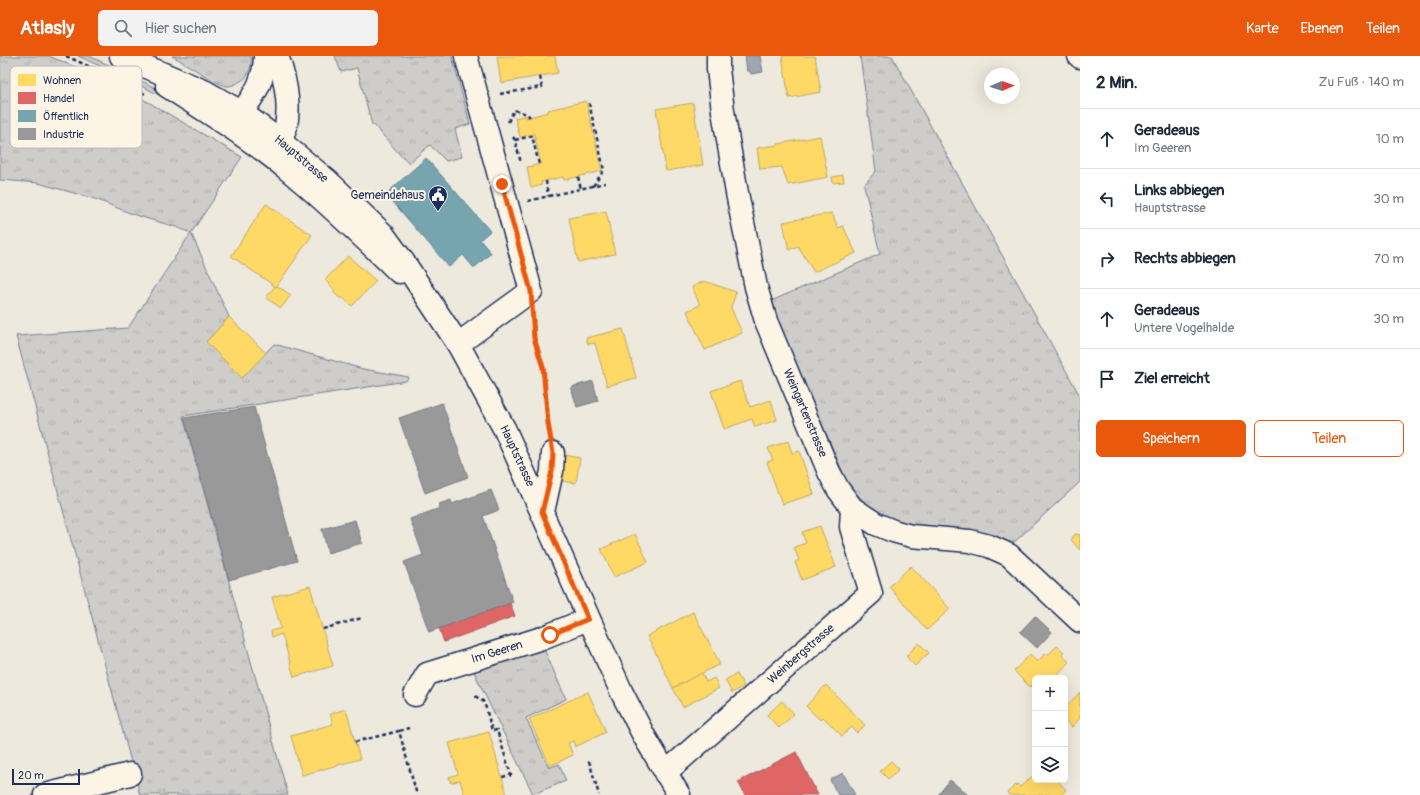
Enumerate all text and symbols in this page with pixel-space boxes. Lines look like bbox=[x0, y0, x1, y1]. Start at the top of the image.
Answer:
search box bbox=[98, 10, 378, 46]
text: Atlasly bbox=[20, 16, 74, 40]
icon: search bbox=[112, 17, 134, 39]
text: Hier suchen bbox=[144, 19, 217, 38]
text: Karte bbox=[1246, 20, 1279, 37]
text: Ebenen bbox=[1301, 20, 1344, 37]
text: Teilen bbox=[1366, 20, 1400, 37]
legend bbox=[10, 66, 142, 148]
north arrow bbox=[984, 68, 1020, 104]
text: 2 Min. bbox=[1096, 72, 1138, 93]
text: Wohnen bbox=[43, 74, 81, 87]
text: Zu Fuß · 140 m bbox=[1319, 74, 1404, 90]
text: Handel bbox=[43, 92, 75, 105]
text: Öffentlich bbox=[43, 110, 89, 123]
text: Geradeaus bbox=[1134, 121, 1200, 140]
text: Industrie bbox=[43, 128, 84, 141]
icon: ahead bbox=[1096, 128, 1118, 150]
text: 10 m bbox=[1376, 131, 1404, 147]
street label: Hauptstrasse bbox=[271, 132, 331, 186]
text: Im Geeren bbox=[1134, 140, 1191, 156]
route end bbox=[493, 175, 511, 193]
text: Links abbiegen bbox=[1134, 181, 1225, 200]
public building icon: Gemeindehaus bbox=[427, 184, 449, 212]
place label: Gemeindehaus bbox=[351, 188, 425, 203]
icon: left bbox=[1096, 188, 1118, 210]
text: 30 m bbox=[1374, 191, 1404, 207]
text: Hauptstrasse bbox=[1134, 200, 1206, 216]
icon: right bbox=[1096, 248, 1118, 270]
text: Rechts abbiegen bbox=[1134, 249, 1236, 268]
text: 70 m bbox=[1374, 251, 1404, 267]
text: Geradeaus bbox=[1134, 301, 1200, 320]
icon: ahead bbox=[1096, 308, 1118, 330]
text: 30 m bbox=[1374, 311, 1404, 327]
text: Untere Vogelhalde bbox=[1134, 320, 1234, 336]
street label: Weingartenstrasse bbox=[780, 367, 830, 460]
icon: arrive bbox=[1096, 368, 1118, 390]
text: Ziel erreicht bbox=[1134, 369, 1210, 388]
button: Speichern bbox=[1096, 420, 1246, 457]
button: Teilen bbox=[1254, 420, 1404, 457]
street label: Hauptstrasse bbox=[496, 423, 538, 489]
street label: Weinbergstrasse bbox=[764, 621, 838, 687]
route start bbox=[541, 626, 559, 644]
street label: Im Geeren bbox=[469, 637, 525, 667]
map controls bbox=[1032, 675, 1068, 783]
button: + bbox=[1032, 675, 1068, 711]
button: − bbox=[1032, 711, 1068, 747]
button: layers bbox=[1032, 747, 1068, 783]
scale bar bbox=[12, 767, 80, 786]
text: 20 m bbox=[18, 769, 44, 782]

